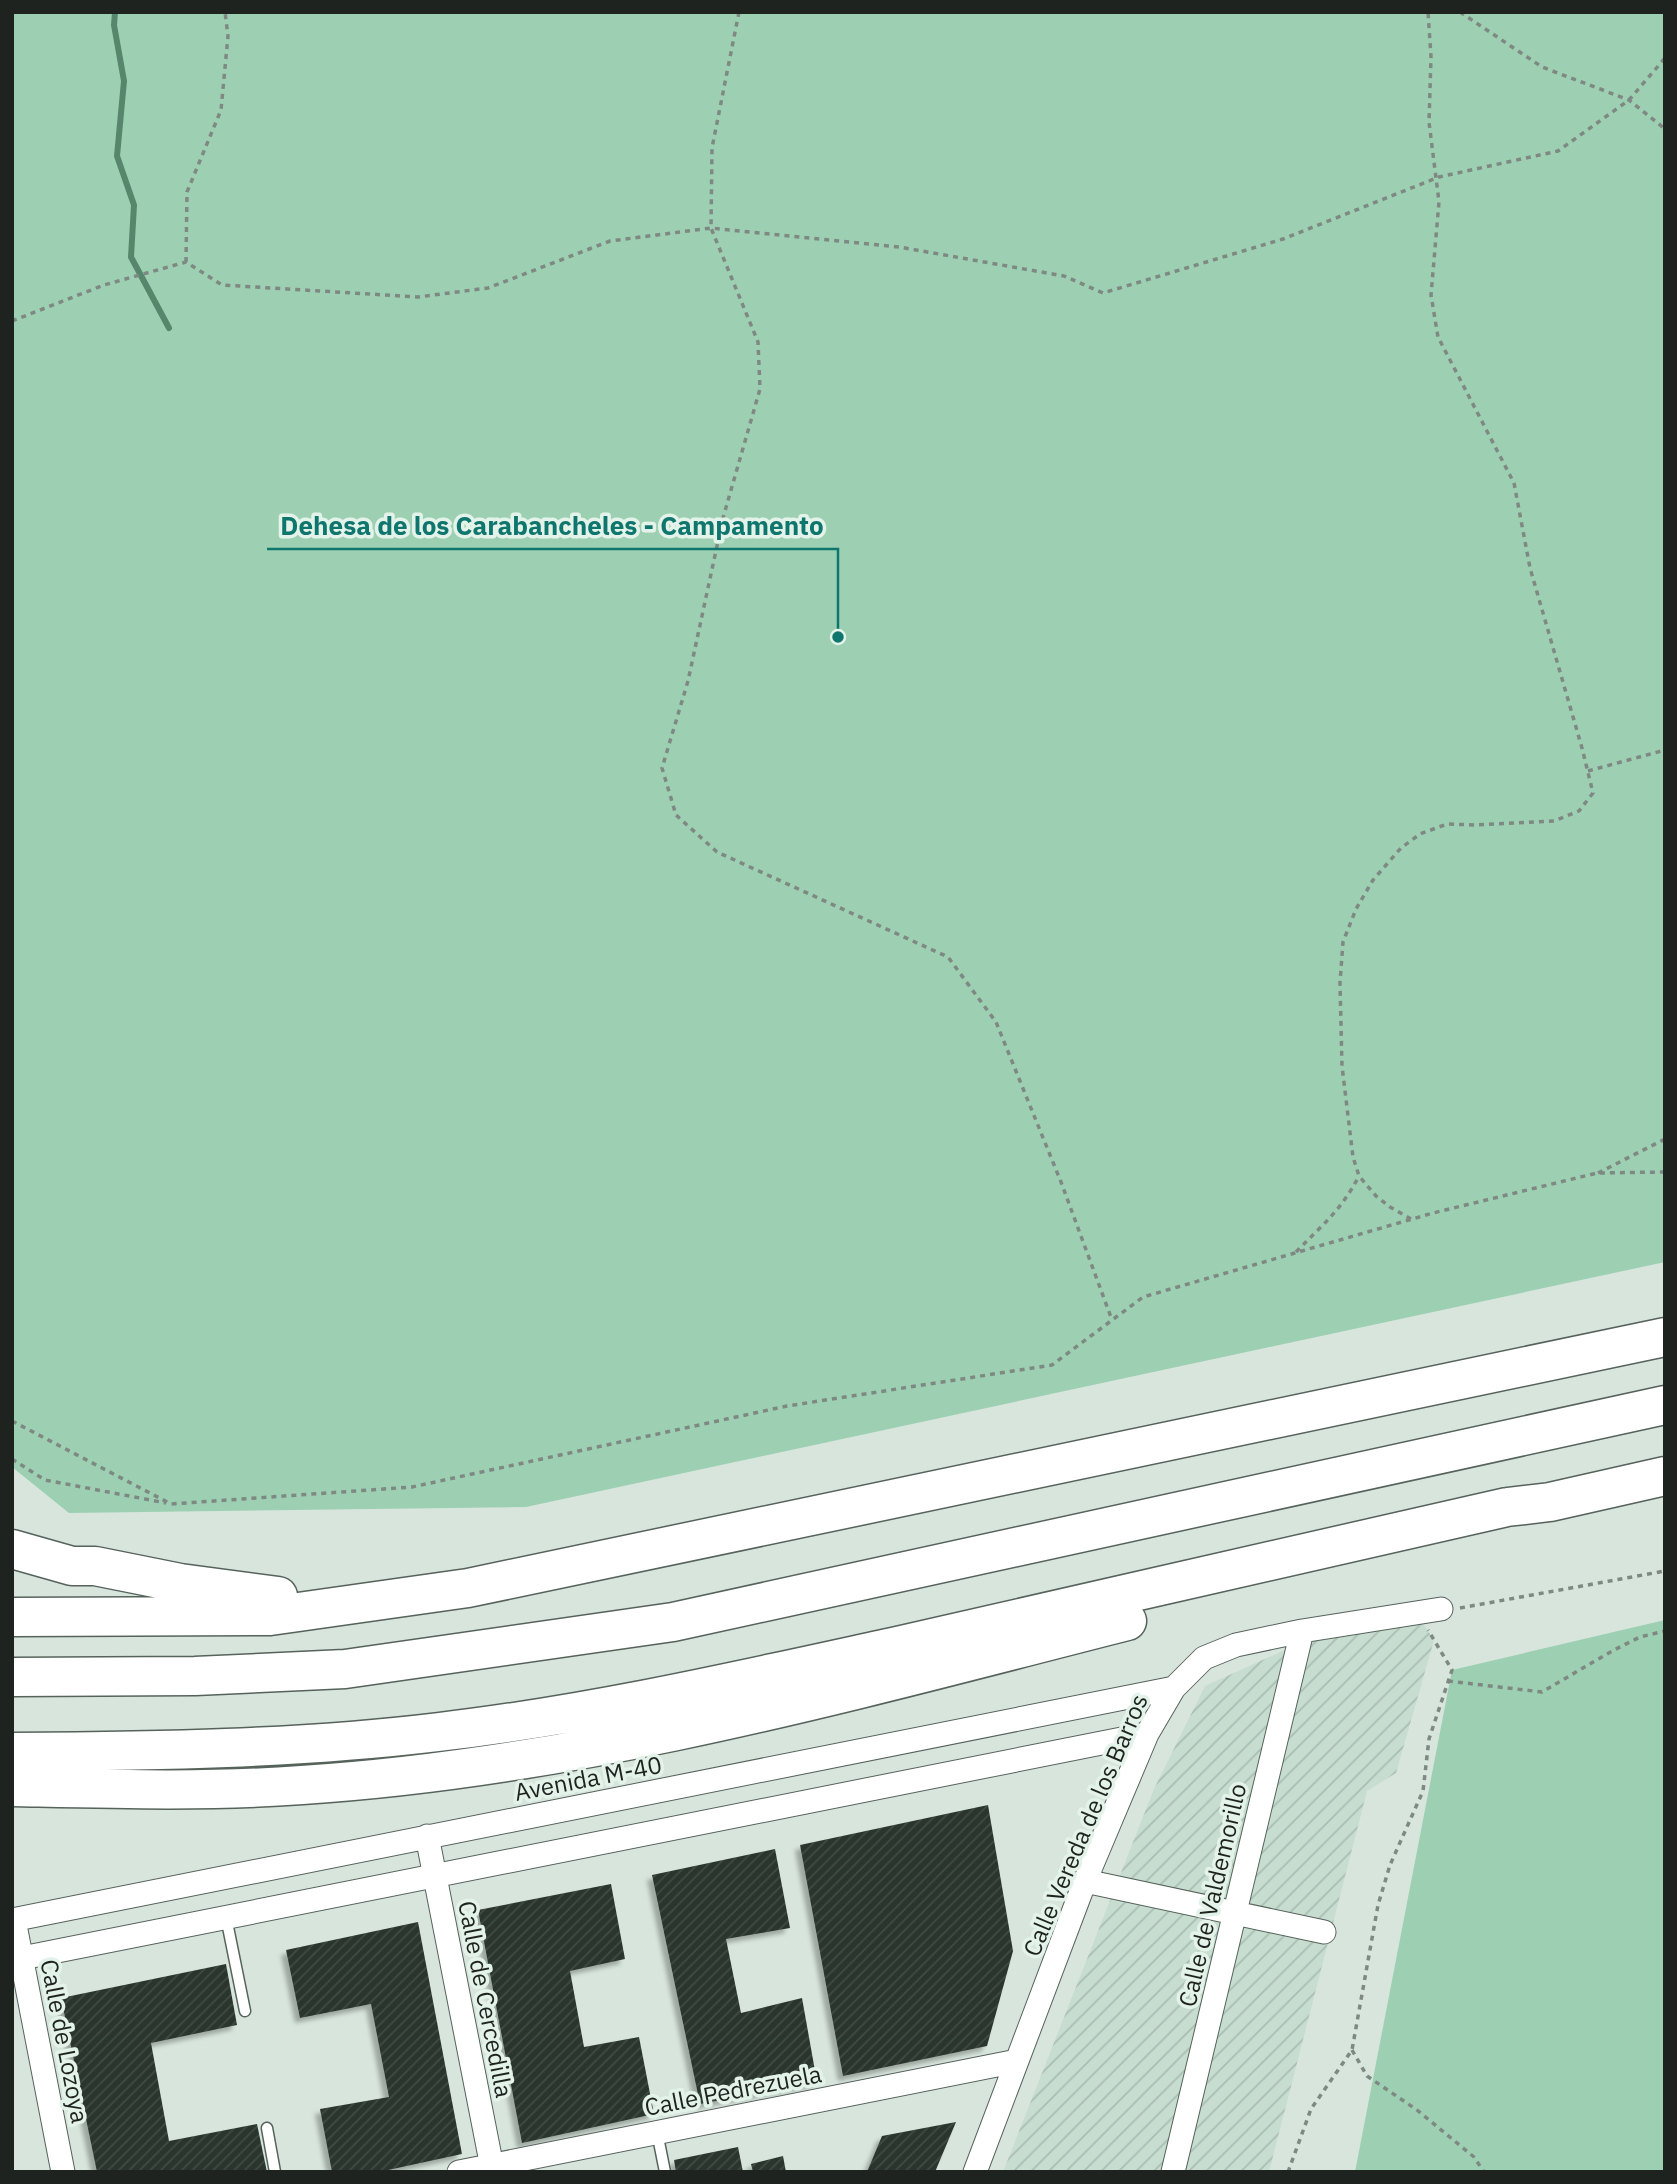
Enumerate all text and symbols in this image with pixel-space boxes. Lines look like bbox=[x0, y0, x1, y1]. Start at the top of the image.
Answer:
callout: Dehesa de los Carabancheles - Campamento bbox=[267, 502, 838, 549]
text: Dehesa de los Carabancheles - Campamento bbox=[280, 508, 824, 542]
street label: Calle Vereda de los Barros bbox=[1015, 1689, 1155, 1961]
street label: Avenida M-40 bbox=[512, 1748, 664, 1808]
street label: Calle de Valdemorillo bbox=[1171, 1780, 1253, 2010]
street label: Calle de Cercedilla bbox=[451, 1898, 521, 2100]
street label: Calle de Lozoya bbox=[33, 1956, 97, 2126]
street label: Calle Pedrezuela bbox=[642, 2057, 824, 2123]

